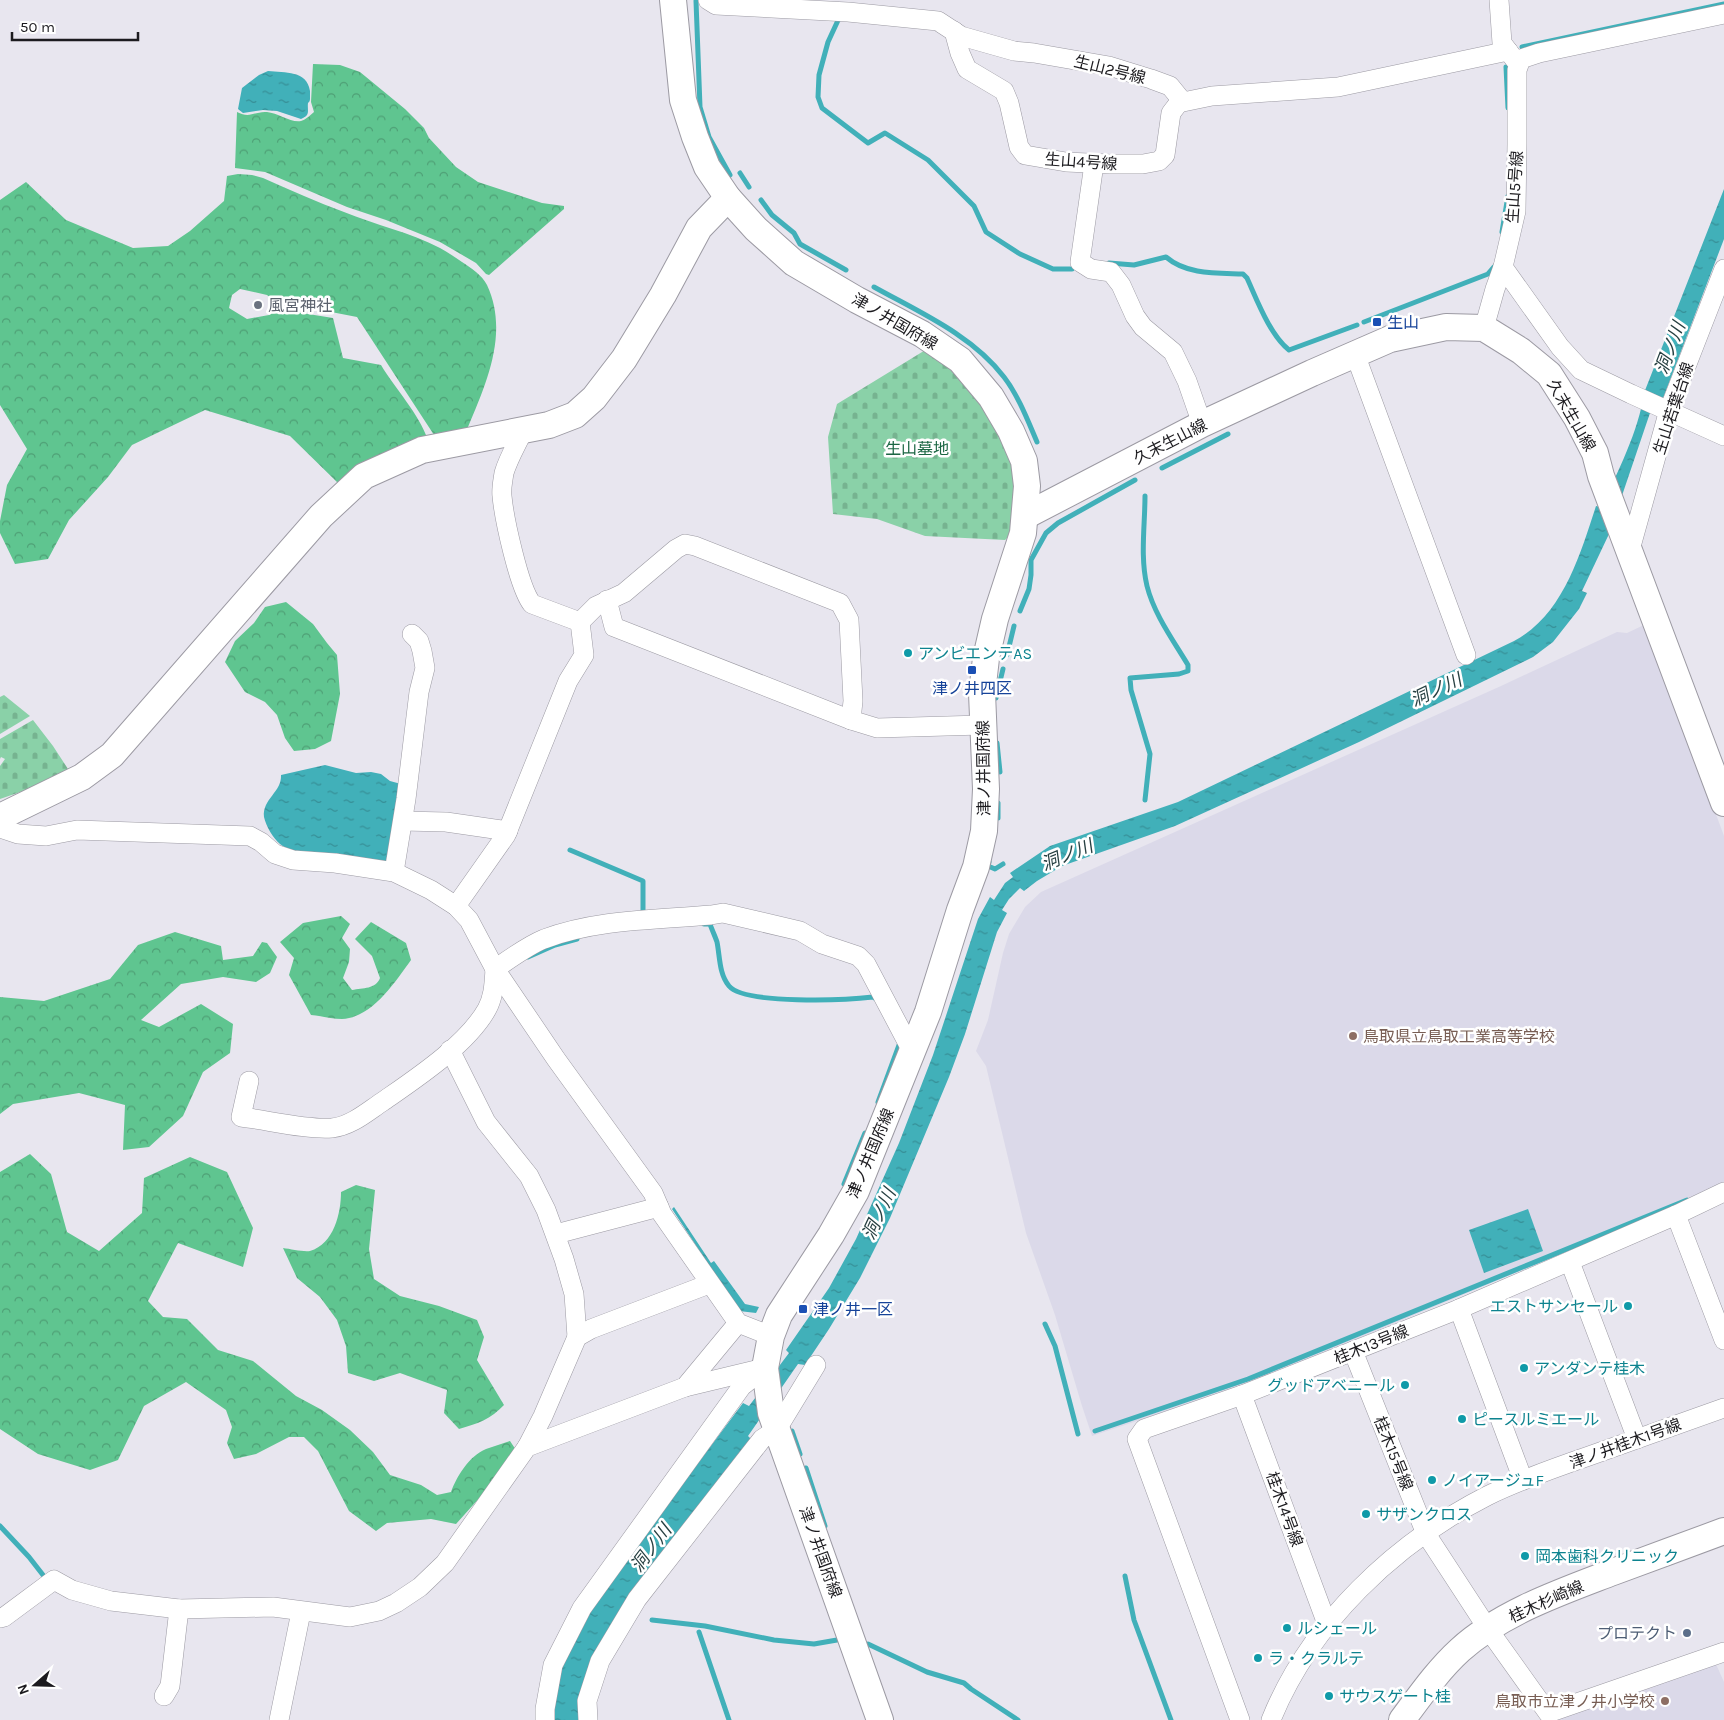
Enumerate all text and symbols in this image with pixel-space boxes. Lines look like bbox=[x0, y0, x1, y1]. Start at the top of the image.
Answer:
scale bar bbox=[12, 10, 139, 42]
text: 50 m bbox=[20, 18, 55, 36]
street label: 生山2号線 bbox=[1072, 51, 1148, 88]
street label: 生山4号線 bbox=[1044, 149, 1118, 174]
street label: 生山5号線 bbox=[1502, 150, 1527, 224]
street label: 津ノ井国府線 bbox=[848, 289, 941, 354]
place label: 風宮神社 bbox=[268, 296, 332, 315]
marker: 風宮神社 bbox=[252, 299, 264, 311]
place label: 生山 bbox=[1387, 313, 1419, 332]
marker: 生山 bbox=[1371, 316, 1383, 328]
water label: 洞ノ川 bbox=[1650, 317, 1691, 377]
street label: 生山若葉台線 bbox=[1650, 360, 1697, 457]
street label: 久末生山線 bbox=[1543, 376, 1600, 455]
street label: 久末生山線 bbox=[1130, 415, 1210, 468]
park label: 生山墓地 bbox=[885, 439, 949, 458]
place label: アンビエンテAS bbox=[918, 644, 1032, 663]
marker: アンビエンテAS bbox=[902, 647, 914, 659]
marker: 津ノ井四区 bbox=[966, 664, 978, 676]
water label: 洞ノ川 bbox=[1407, 668, 1467, 711]
place label: 津ノ井四区 bbox=[932, 679, 1012, 698]
street label: 津ノ井国府線 bbox=[973, 720, 994, 816]
water label: 洞ノ川 bbox=[1038, 834, 1098, 875]
place label: 鳥取県立鳥取工業高等学校 bbox=[1363, 1027, 1555, 1046]
marker: 鳥取県立鳥取工業高等学校 bbox=[1347, 1030, 1359, 1042]
street label: 津ノ井国府線 bbox=[843, 1105, 898, 1201]
water label: 洞ノ川 bbox=[858, 1183, 901, 1243]
place label: エストサンセール bbox=[1490, 1297, 1618, 1316]
place label: 津ノ井一区 bbox=[813, 1300, 893, 1319]
marker: エストサンセール bbox=[1622, 1300, 1634, 1312]
marker: 津ノ井一区 bbox=[797, 1303, 809, 1315]
street label: 桂木13号線 bbox=[1331, 1321, 1411, 1368]
place label: アンダンテ桂木 bbox=[1534, 1359, 1645, 1378]
marker: アンダンテ桂木 bbox=[1518, 1362, 1530, 1374]
place label: グッドアベニール bbox=[1267, 1376, 1395, 1395]
marker: グッドアベニール bbox=[1399, 1379, 1411, 1391]
place label: ピースルミエール bbox=[1472, 1410, 1599, 1429]
street label: 桂木15号線 bbox=[1370, 1413, 1417, 1493]
marker: ピースルミエール bbox=[1456, 1413, 1468, 1425]
street label: 津ノ井桂木1号線 bbox=[1567, 1414, 1684, 1472]
street label: 桂木14号線 bbox=[1262, 1469, 1307, 1549]
place label: ノイアージュF bbox=[1442, 1471, 1544, 1490]
marker: ノイアージュF bbox=[1426, 1474, 1438, 1486]
street label: 津ノ井国府線 bbox=[795, 1504, 846, 1601]
place label: サザンクロス bbox=[1376, 1505, 1472, 1524]
marker: サザンクロス bbox=[1360, 1508, 1372, 1520]
water label: 洞ノ川 bbox=[626, 1518, 677, 1576]
place label: 岡本歯科クリニック bbox=[1535, 1547, 1679, 1566]
marker: 岡本歯科クリニック bbox=[1519, 1550, 1531, 1562]
street label: 桂木杉崎線 bbox=[1506, 1577, 1587, 1626]
place label: ルシェール bbox=[1297, 1619, 1377, 1638]
marker: ルシェール bbox=[1281, 1622, 1293, 1634]
place label: プロテクト bbox=[1597, 1624, 1677, 1643]
marker: プロテクト bbox=[1681, 1627, 1693, 1639]
place label: ラ・クラルテ bbox=[1268, 1649, 1364, 1668]
marker: ラ・クラルテ bbox=[1252, 1652, 1264, 1664]
north arrow bbox=[10, 1660, 60, 1710]
text: N bbox=[14, 1682, 33, 1697]
place label: サウスゲート桂 bbox=[1339, 1687, 1451, 1706]
marker: サウスゲート桂 bbox=[1323, 1690, 1335, 1702]
place label: 鳥取市立津ノ井小学校 bbox=[1495, 1692, 1655, 1711]
marker: 鳥取市立津ノ井小学校 bbox=[1659, 1695, 1671, 1707]

